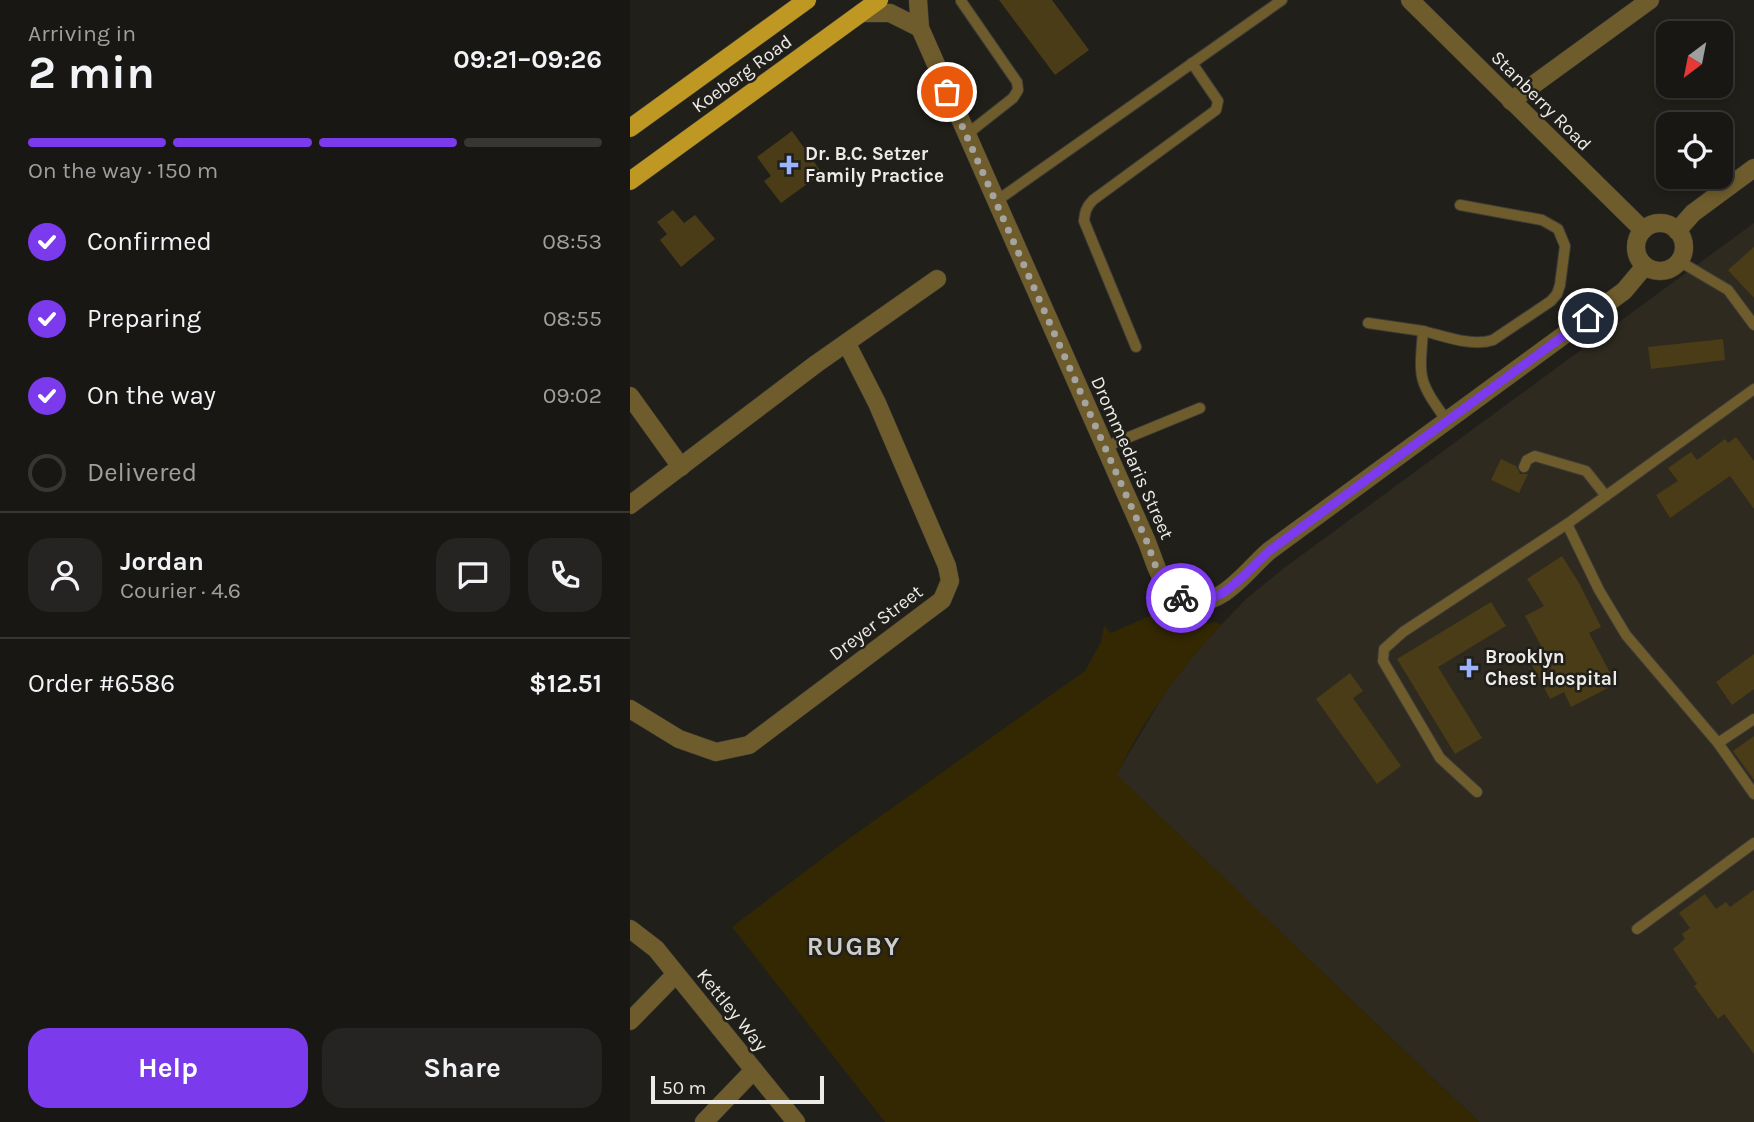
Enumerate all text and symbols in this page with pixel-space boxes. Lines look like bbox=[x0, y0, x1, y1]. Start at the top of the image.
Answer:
text: Arriving in bbox=[28, 20, 136, 47]
north arrow bbox=[1656, 21, 1732, 98]
map controls bbox=[1656, 21, 1733, 189]
street label: Koeberg Road bbox=[688, 30, 796, 118]
text: 09:21–09:26 bbox=[453, 44, 602, 75]
text: 2 min bbox=[28, 46, 155, 100]
street label: Stanberry Road bbox=[1486, 46, 1596, 156]
pin bbox=[917, 62, 977, 122]
icon: bag bbox=[928, 73, 966, 111]
button: locate bbox=[1656, 112, 1733, 189]
place label: Dr. B.C. Setzer Family Practice bbox=[805, 143, 944, 187]
marker: Dr. B.C. Setzer Family Practice bbox=[779, 155, 799, 175]
text: On the way · 150 m bbox=[28, 157, 218, 184]
icon: check bbox=[28, 223, 66, 261]
text: Confirmed bbox=[87, 226, 212, 257]
text: 08:53 bbox=[542, 228, 602, 255]
pin bbox=[1558, 288, 1618, 348]
icon: home bbox=[1569, 299, 1607, 337]
icon: check bbox=[28, 300, 66, 338]
text: Preparing bbox=[87, 303, 201, 334]
text: 08:55 bbox=[543, 305, 602, 332]
street label: Drommedaris Street bbox=[1086, 373, 1178, 543]
icon: check bbox=[28, 377, 66, 415]
text: On the way bbox=[87, 380, 216, 411]
text: 09:02 bbox=[543, 382, 602, 409]
text: Delivered bbox=[87, 457, 197, 488]
button: person bbox=[28, 538, 102, 612]
button: chat bbox=[436, 538, 510, 612]
button: phone bbox=[528, 538, 602, 612]
text: Jordan bbox=[120, 546, 204, 577]
courier bbox=[1146, 563, 1216, 633]
text: Courier · 4.6 bbox=[120, 577, 241, 604]
icon: bike bbox=[1162, 579, 1200, 617]
street label: Dreyer Street bbox=[825, 581, 927, 665]
place label: Brooklyn Chest Hospital bbox=[1485, 646, 1618, 690]
marker: Brooklyn Chest Hospital bbox=[1459, 658, 1479, 678]
text: Order #6586 bbox=[28, 668, 175, 699]
text: $12.51 bbox=[529, 668, 602, 699]
district label: RUGBY bbox=[807, 931, 901, 962]
street label: Kettley Way bbox=[692, 964, 772, 1056]
button: Help bbox=[28, 1028, 308, 1108]
button: Share bbox=[322, 1028, 602, 1108]
scale bar bbox=[651, 1073, 824, 1105]
text: 50 m bbox=[662, 1077, 706, 1099]

